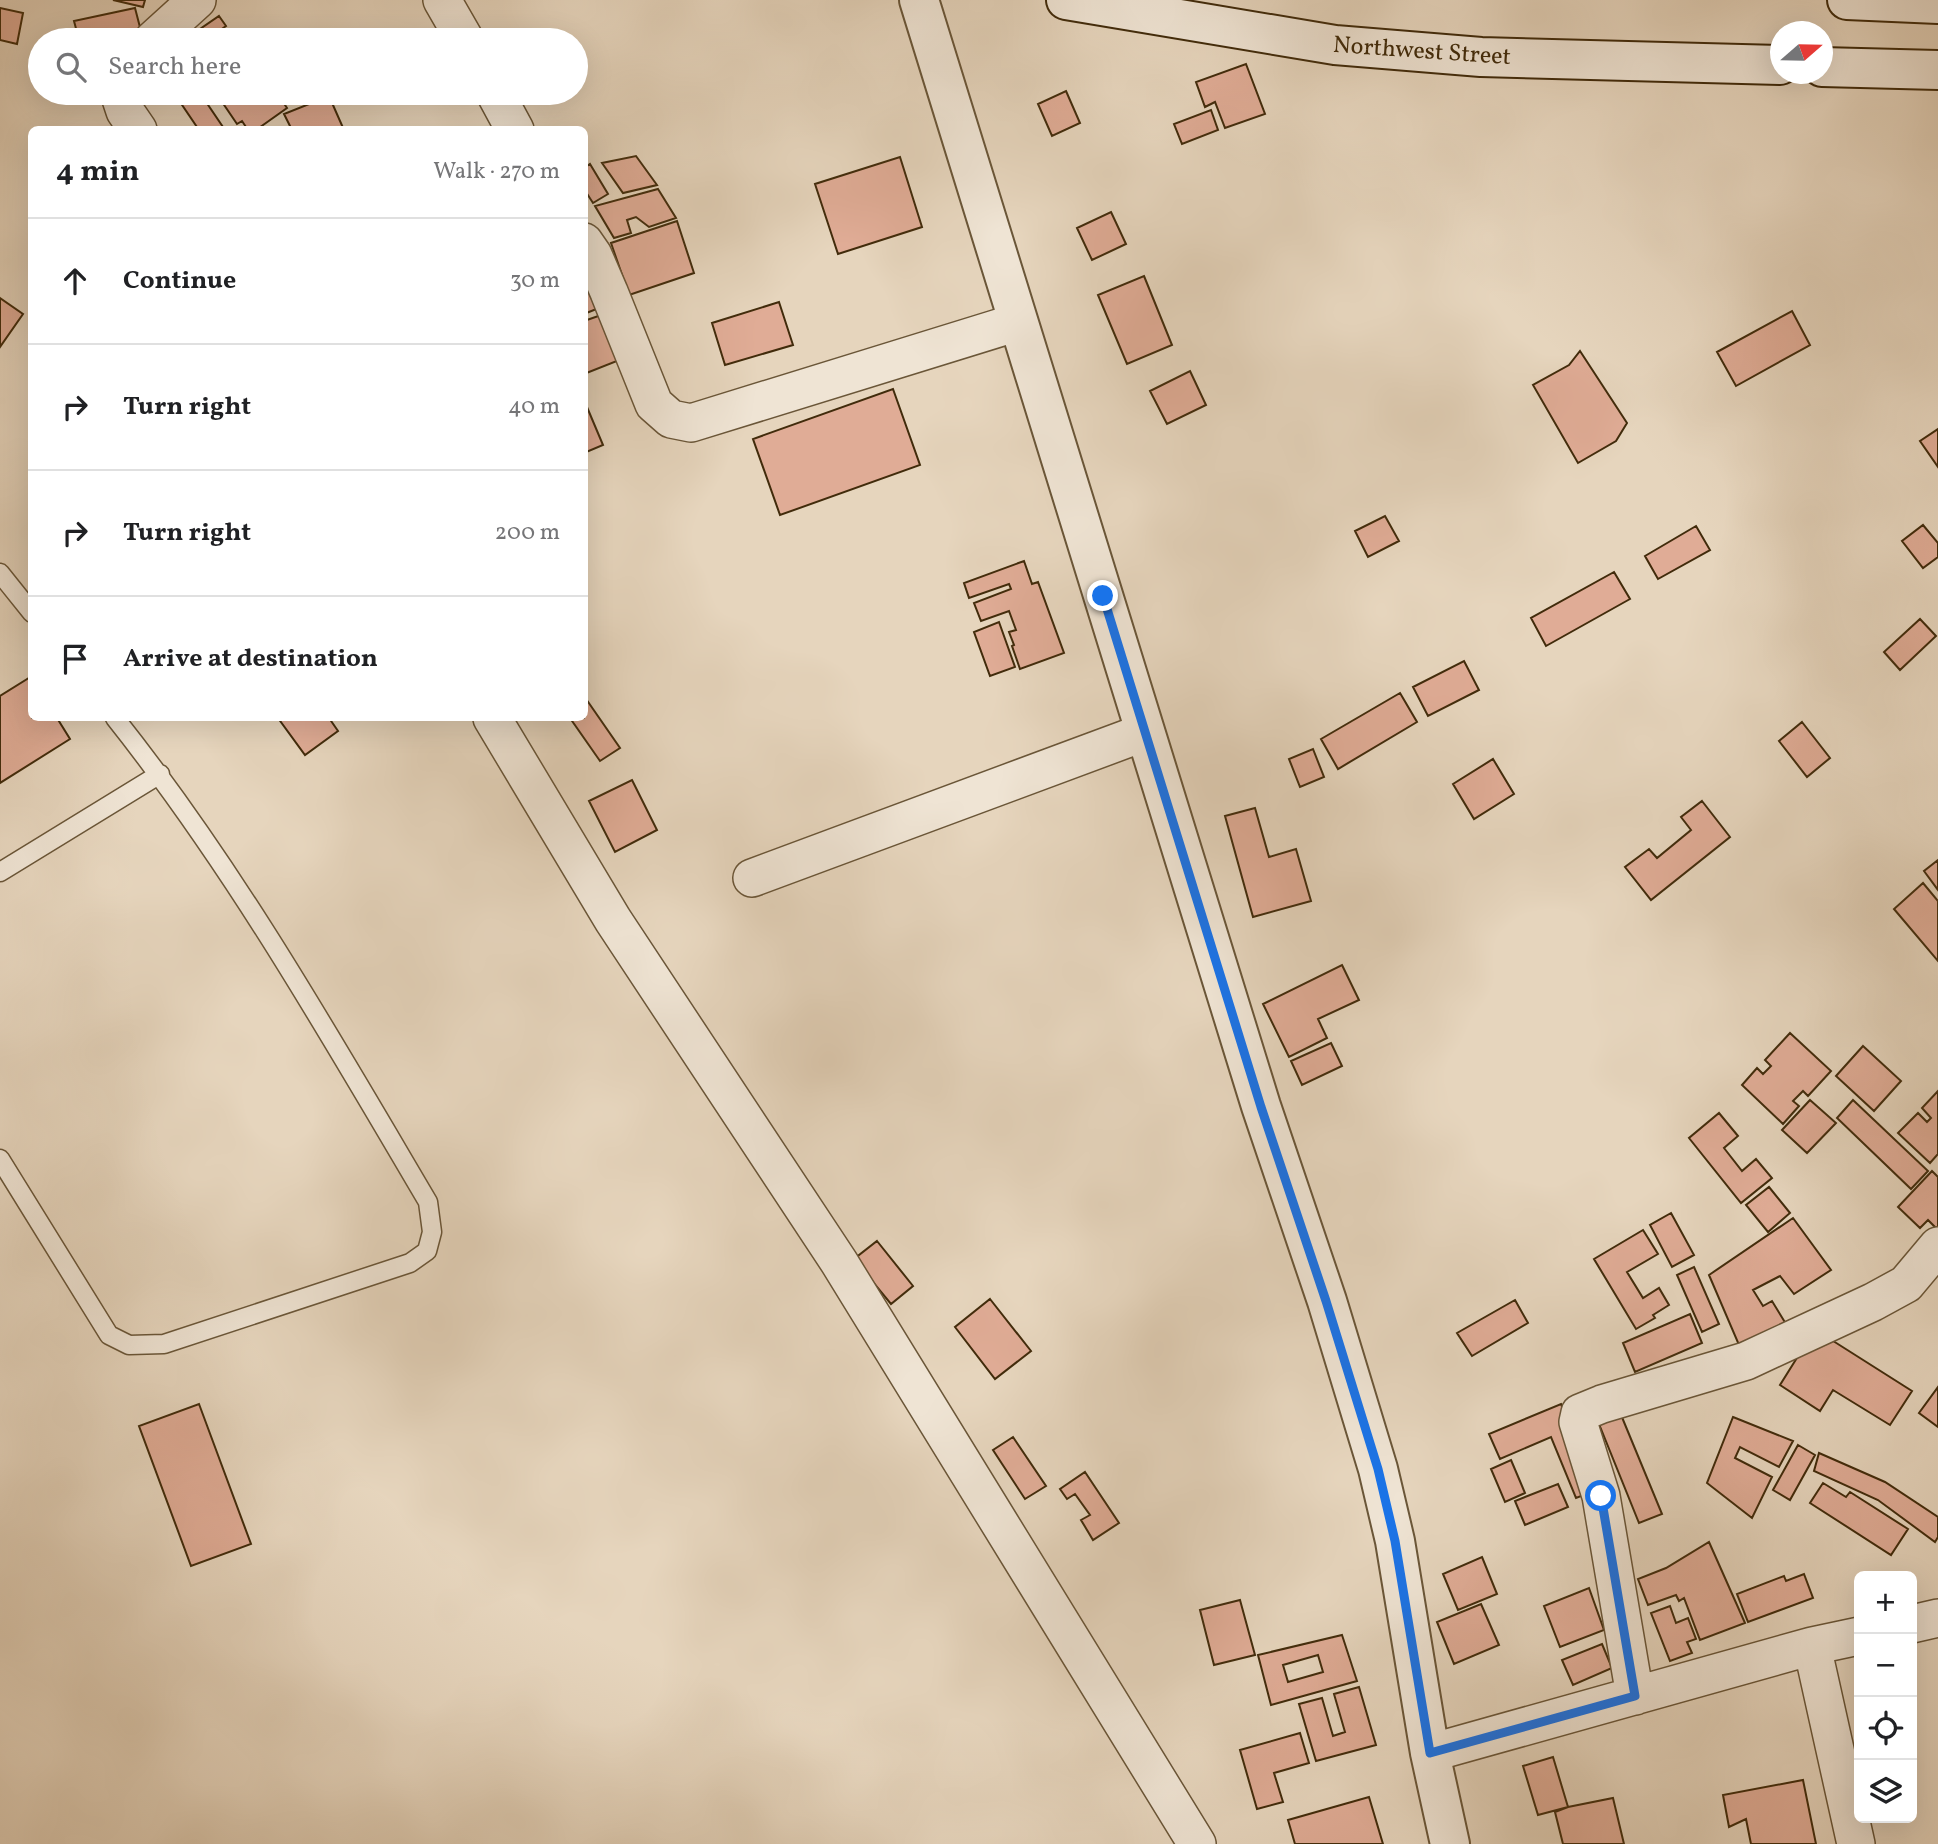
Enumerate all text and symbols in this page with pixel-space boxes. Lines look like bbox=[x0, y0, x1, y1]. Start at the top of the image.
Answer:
north arrow bbox=[1770, 21, 1833, 84]
search box bbox=[28, 28, 588, 105]
street label: Northwest Street bbox=[1332, 29, 1512, 75]
icon: search bbox=[52, 48, 90, 86]
text: Search here bbox=[108, 49, 241, 85]
text: 4 min bbox=[56, 151, 140, 193]
text: Walk · 270 m bbox=[433, 156, 560, 188]
icon: ahead bbox=[56, 262, 94, 300]
text: Continue bbox=[123, 263, 236, 299]
text: 30 m bbox=[510, 265, 560, 297]
icon: right bbox=[56, 388, 94, 426]
text: Turn right bbox=[123, 389, 251, 425]
text: 40 m bbox=[508, 391, 560, 423]
icon: right bbox=[56, 514, 94, 552]
text: Turn right bbox=[123, 515, 251, 551]
text: 200 m bbox=[495, 517, 560, 549]
route end bbox=[1087, 580, 1118, 611]
icon: arrive bbox=[56, 640, 94, 678]
text: Arrive at destination bbox=[123, 641, 378, 677]
route start bbox=[1585, 1480, 1616, 1511]
map controls bbox=[1854, 1571, 1917, 1823]
button: + bbox=[1854, 1571, 1917, 1634]
button: − bbox=[1854, 1634, 1917, 1697]
button: locate bbox=[1854, 1697, 1917, 1760]
button: layers bbox=[1854, 1760, 1917, 1823]

